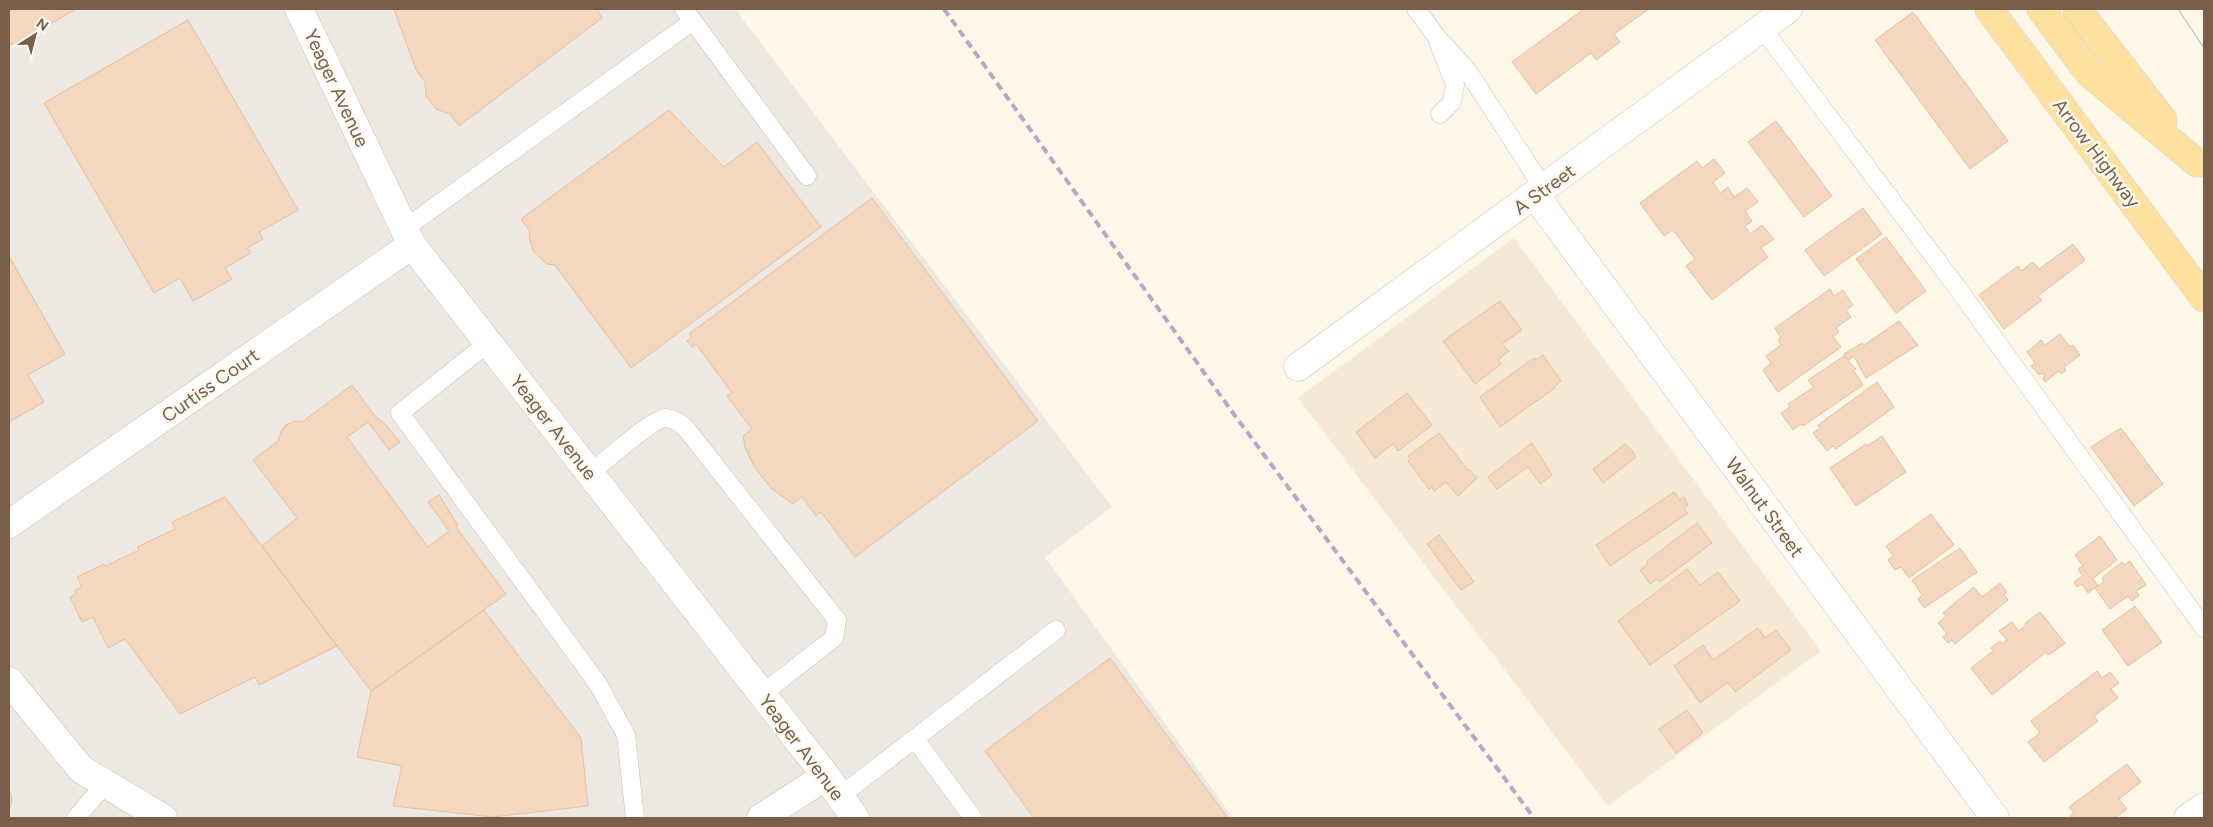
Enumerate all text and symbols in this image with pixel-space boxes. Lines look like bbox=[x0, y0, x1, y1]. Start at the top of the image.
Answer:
north arrow bbox=[10, 10, 60, 60]
text: N bbox=[33, 15, 52, 35]
street label: Yeager Avenue bbox=[299, 26, 374, 151]
street label: Arrow Highway bbox=[2048, 94, 2145, 212]
street label: A Street bbox=[1509, 159, 1580, 220]
street label: Curtiss Court bbox=[157, 343, 263, 427]
street label: Yeager Avenue bbox=[505, 370, 602, 485]
street label: Walnut Street bbox=[1721, 453, 1808, 562]
street label: Yeager Avenue bbox=[754, 690, 849, 805]

